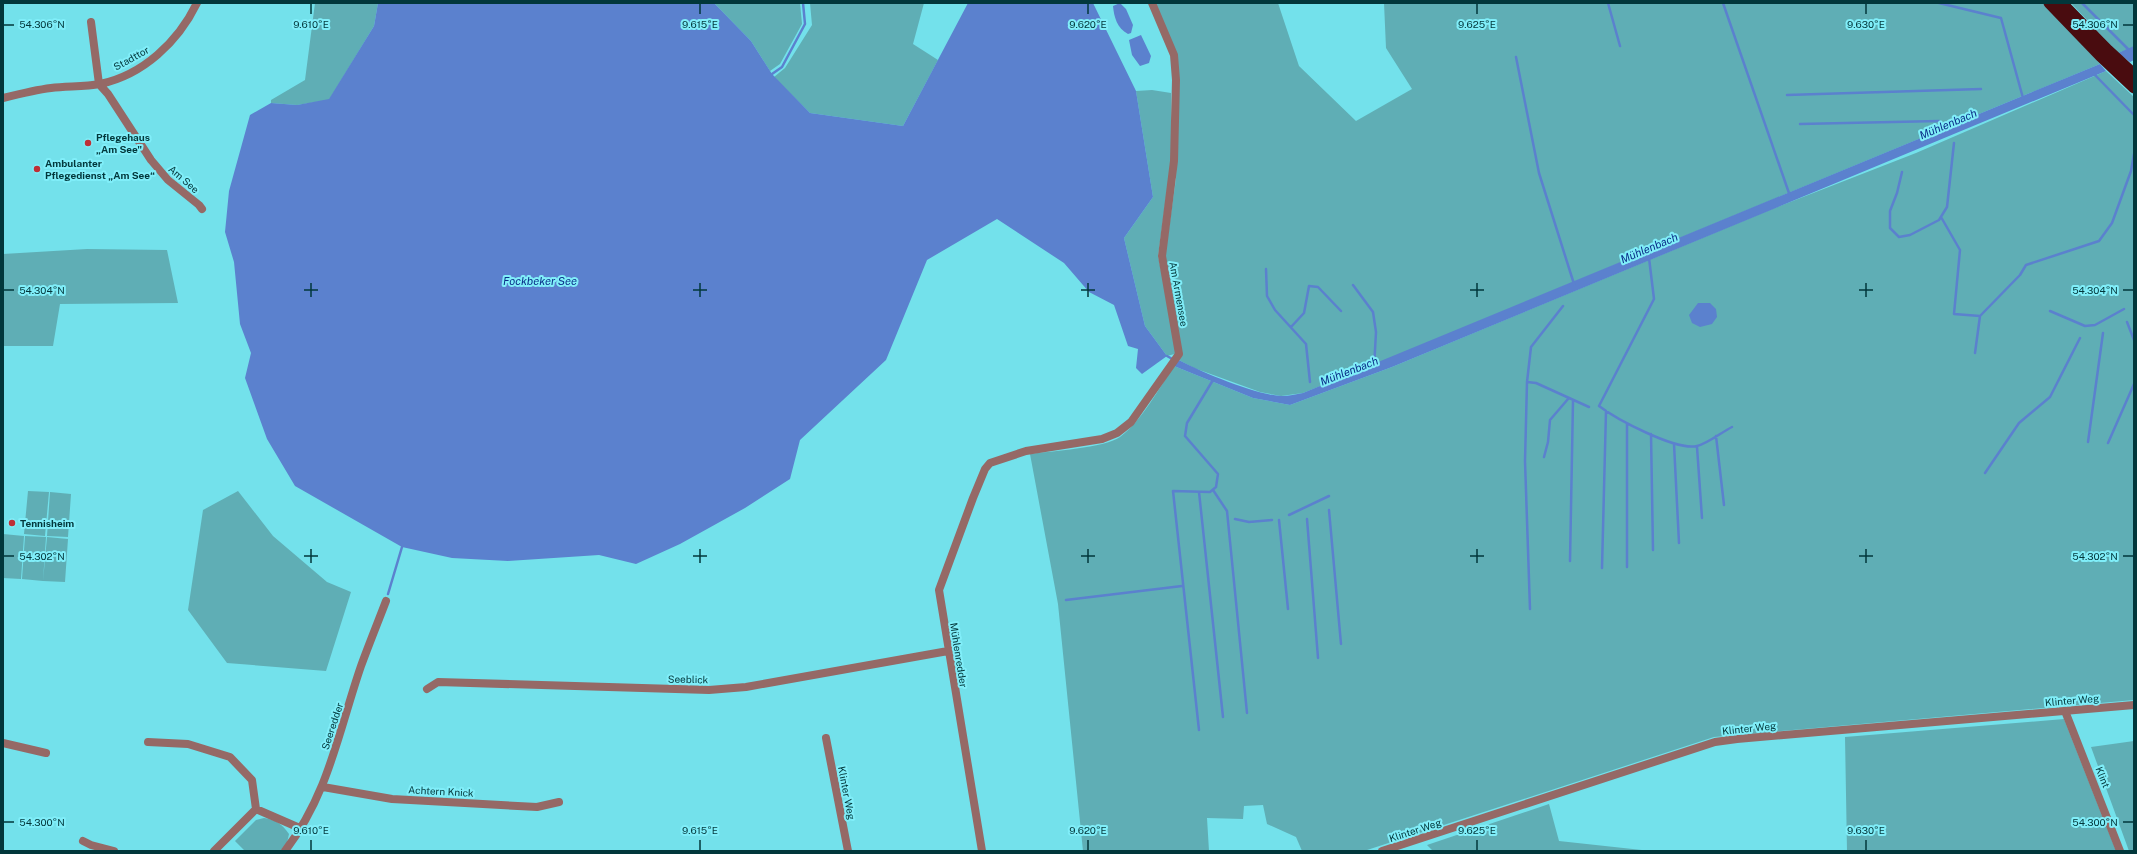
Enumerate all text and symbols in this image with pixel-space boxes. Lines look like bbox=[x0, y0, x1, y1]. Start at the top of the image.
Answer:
text: 54.306°N bbox=[19, 18, 65, 30]
text: 9.610°E bbox=[293, 18, 329, 30]
text: 9.615°E bbox=[682, 18, 718, 30]
text: 9.620°E bbox=[1069, 18, 1107, 30]
text: 9.625°E bbox=[1458, 18, 1496, 30]
text: 9.630°E bbox=[1847, 18, 1885, 30]
text: 54.306°N bbox=[2072, 18, 2118, 30]
street label: Stadttor bbox=[111, 43, 151, 73]
water label: Mühlenbach bbox=[1918, 107, 1978, 141]
place label: Pflegehaus „Am See" bbox=[96, 131, 150, 155]
marker: Pflegehaus „Am See" bbox=[83, 138, 93, 148]
place label: Ambulanter Pflegedienst „Am See“ bbox=[45, 157, 155, 181]
street label: Am See bbox=[166, 163, 202, 196]
marker: Ambulanter Pflegedienst „Am See“ bbox=[32, 164, 42, 174]
water label: Mühlenbach bbox=[1619, 231, 1679, 265]
street label: Am Armensee bbox=[1167, 261, 1191, 328]
water label: Fockbeker See bbox=[503, 275, 577, 287]
text: 54.304°N bbox=[19, 284, 65, 296]
text: 54.304°N bbox=[2072, 284, 2118, 296]
water label: Mühlenbach bbox=[1318, 354, 1380, 388]
place label: Tennisheim bbox=[20, 517, 74, 529]
marker: Tennisheim bbox=[7, 518, 17, 528]
text: 54.302°N bbox=[19, 550, 65, 562]
text: 54.302°N bbox=[2072, 550, 2118, 562]
street label: Mühlenredder bbox=[948, 622, 970, 688]
street label: Seeblick bbox=[668, 673, 709, 685]
street label: Klinter Weg bbox=[2044, 692, 2100, 708]
street label: Seeredder bbox=[319, 701, 345, 751]
street label: Klinter Weg bbox=[1721, 719, 1777, 737]
street label: Klinter Weg bbox=[836, 765, 858, 821]
street label: Klint bbox=[2093, 765, 2113, 789]
street label: Achtern Knick bbox=[408, 783, 474, 799]
text: 54.300°N bbox=[19, 816, 65, 828]
street label: Klinter Weg bbox=[1387, 816, 1443, 844]
text: 54.300°N bbox=[2072, 816, 2118, 828]
text: 9.610°E bbox=[293, 824, 329, 836]
text: 9.615°E bbox=[682, 824, 718, 836]
text: 9.620°E bbox=[1069, 824, 1107, 836]
text: 9.625°E bbox=[1458, 824, 1496, 836]
text: 9.630°E bbox=[1847, 824, 1885, 836]

